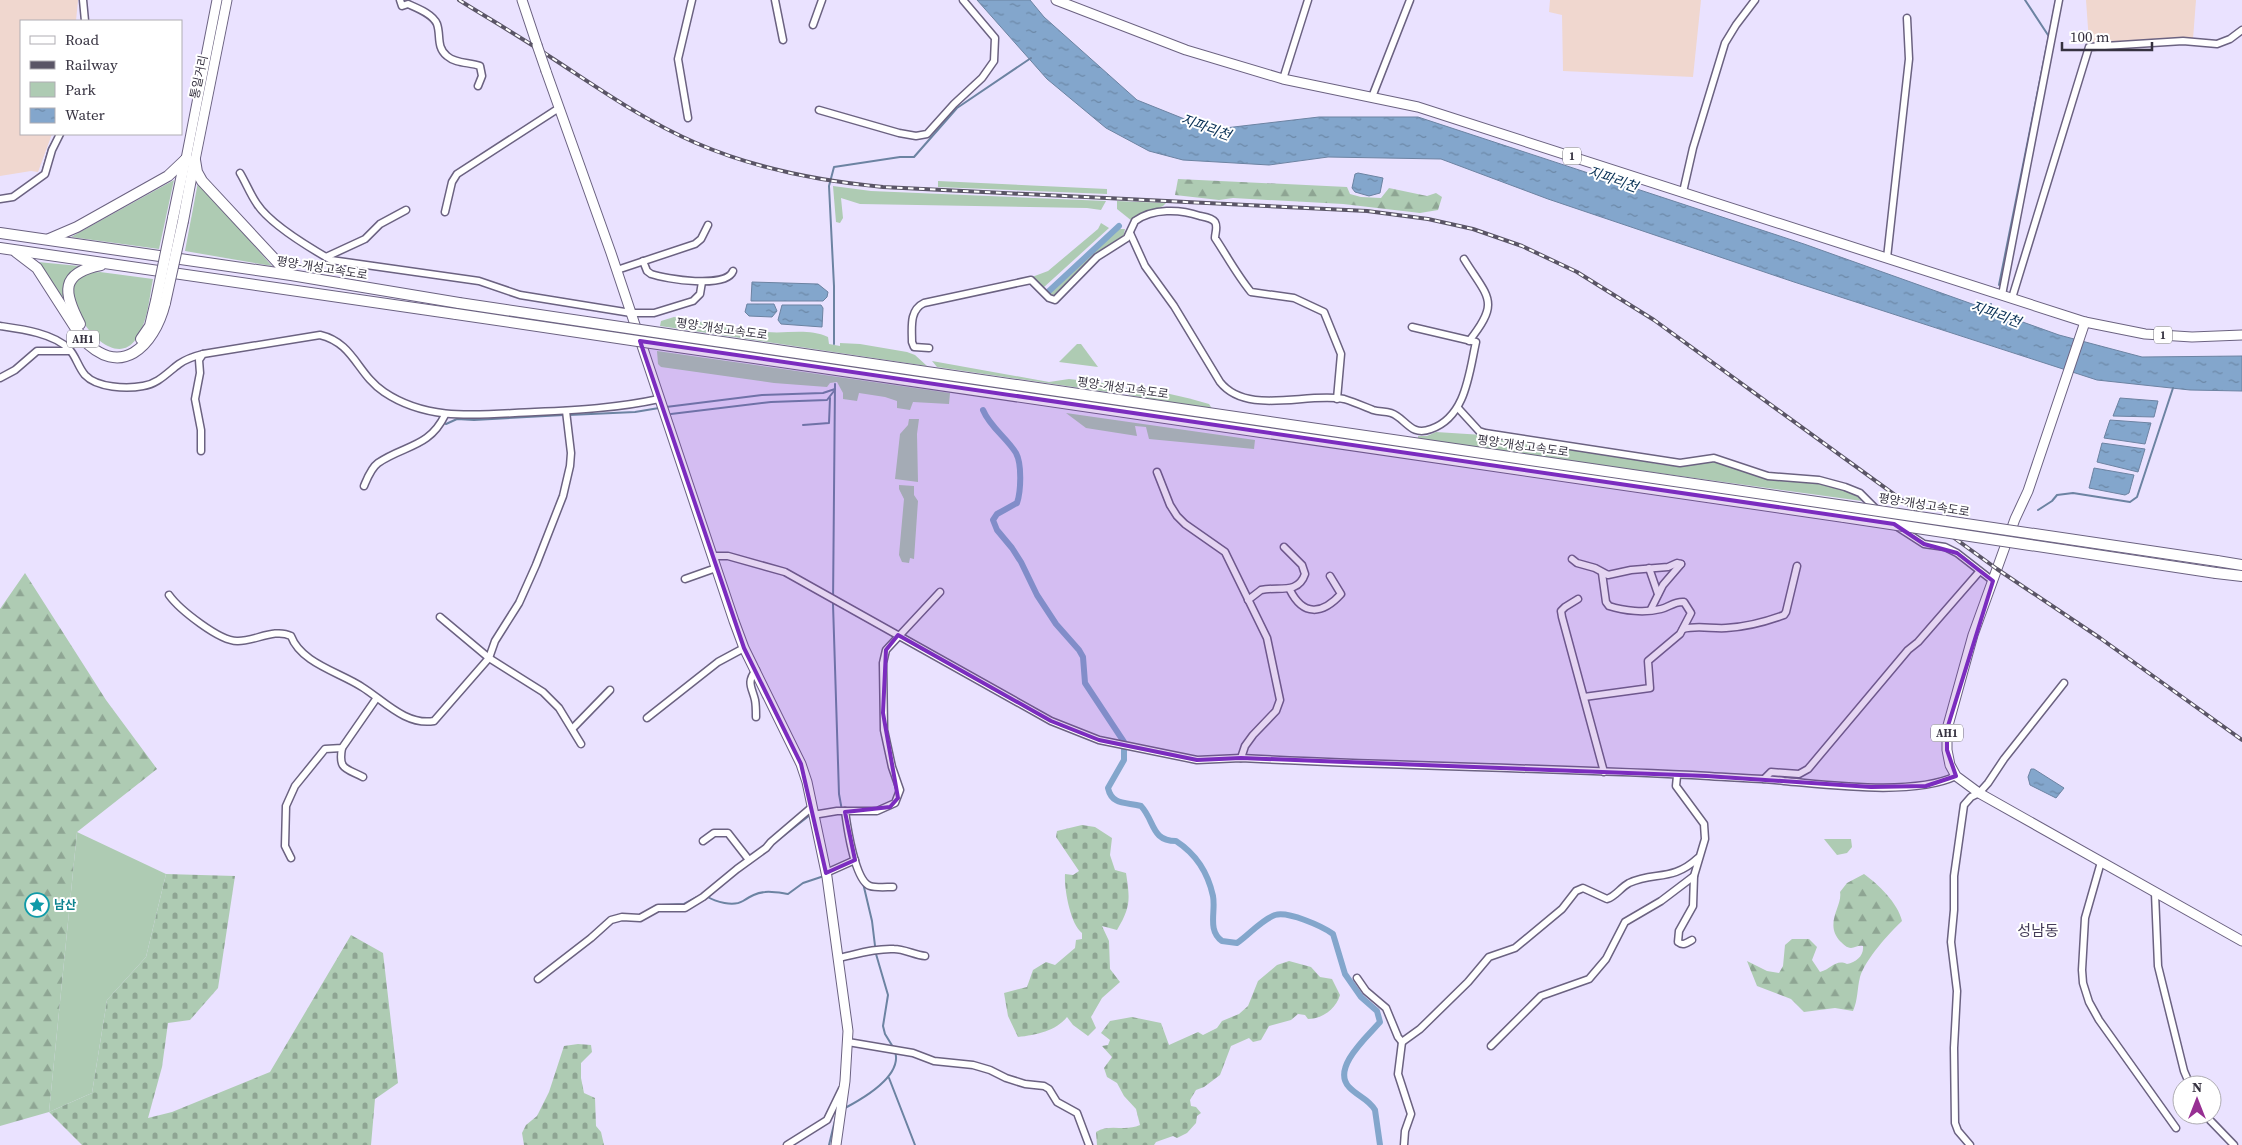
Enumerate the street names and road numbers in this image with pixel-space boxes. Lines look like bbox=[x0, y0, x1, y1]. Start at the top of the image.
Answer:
street label: 통일거리 bbox=[187, 54, 211, 100]
road number: 1 bbox=[1563, 148, 1581, 164]
street label: 평양-개성고속도로 bbox=[275, 253, 369, 283]
street label: 평양-개성고속도로 bbox=[675, 315, 769, 343]
road number: 1 bbox=[2154, 326, 2172, 344]
road number: AH1 bbox=[67, 330, 99, 348]
street label: 평양-개성고속도로 bbox=[1076, 374, 1170, 402]
street label: 평양-개성고속도로 bbox=[1476, 432, 1570, 460]
street label: 평양-개성고속도로 bbox=[1877, 490, 1971, 520]
road number: AH1 bbox=[1931, 724, 1963, 741]

